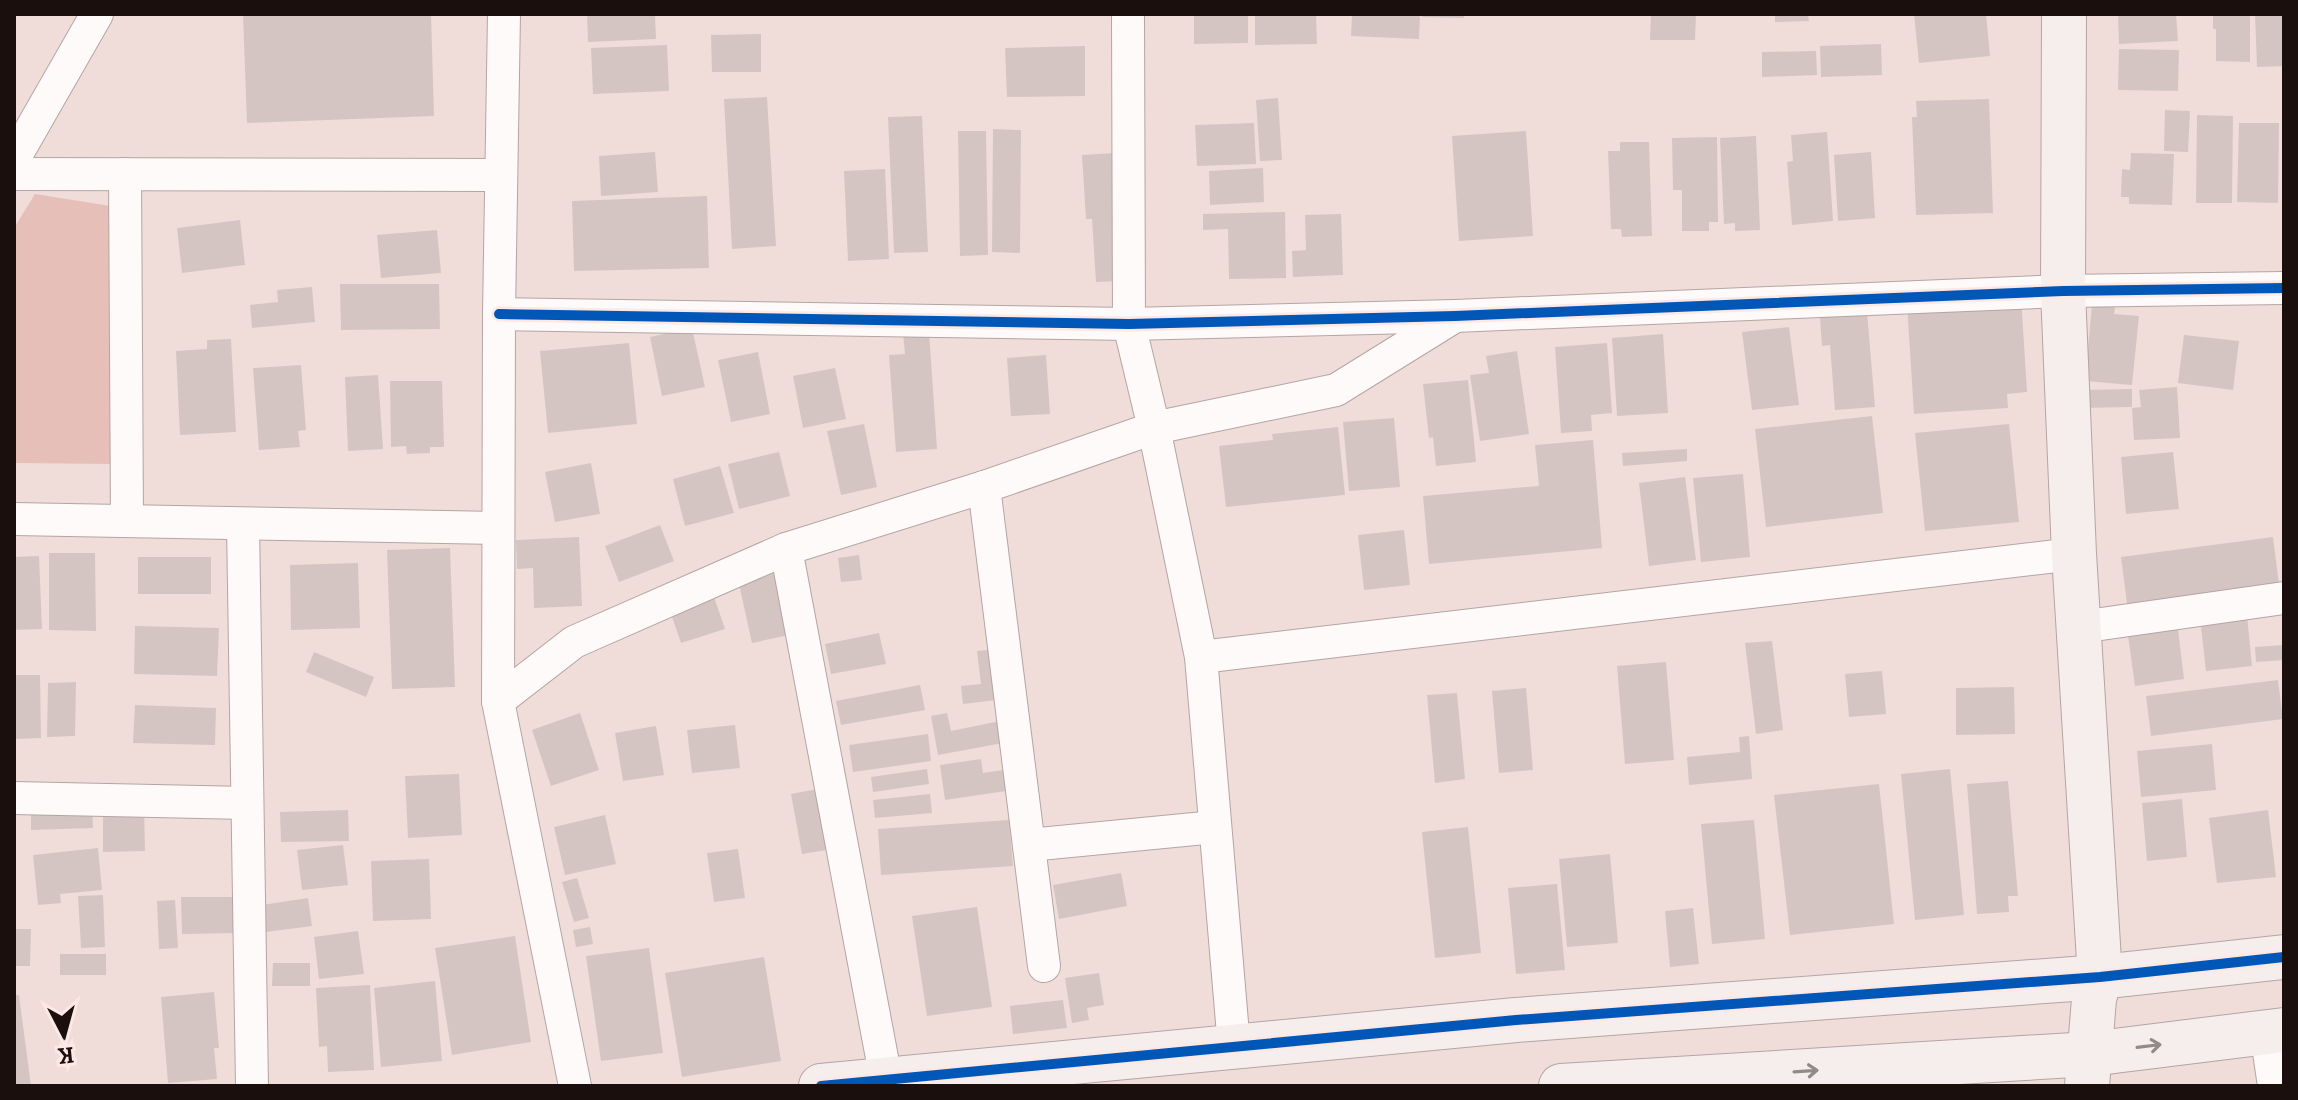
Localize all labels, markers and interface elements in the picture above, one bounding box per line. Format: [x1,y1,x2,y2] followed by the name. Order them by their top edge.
[24,996,104,1076] north arrow
[2135,1039,2162,1054] one-way arrow
[57,1041,75,1070] text: K
[1792,1063,1819,1078] one-way arrow

